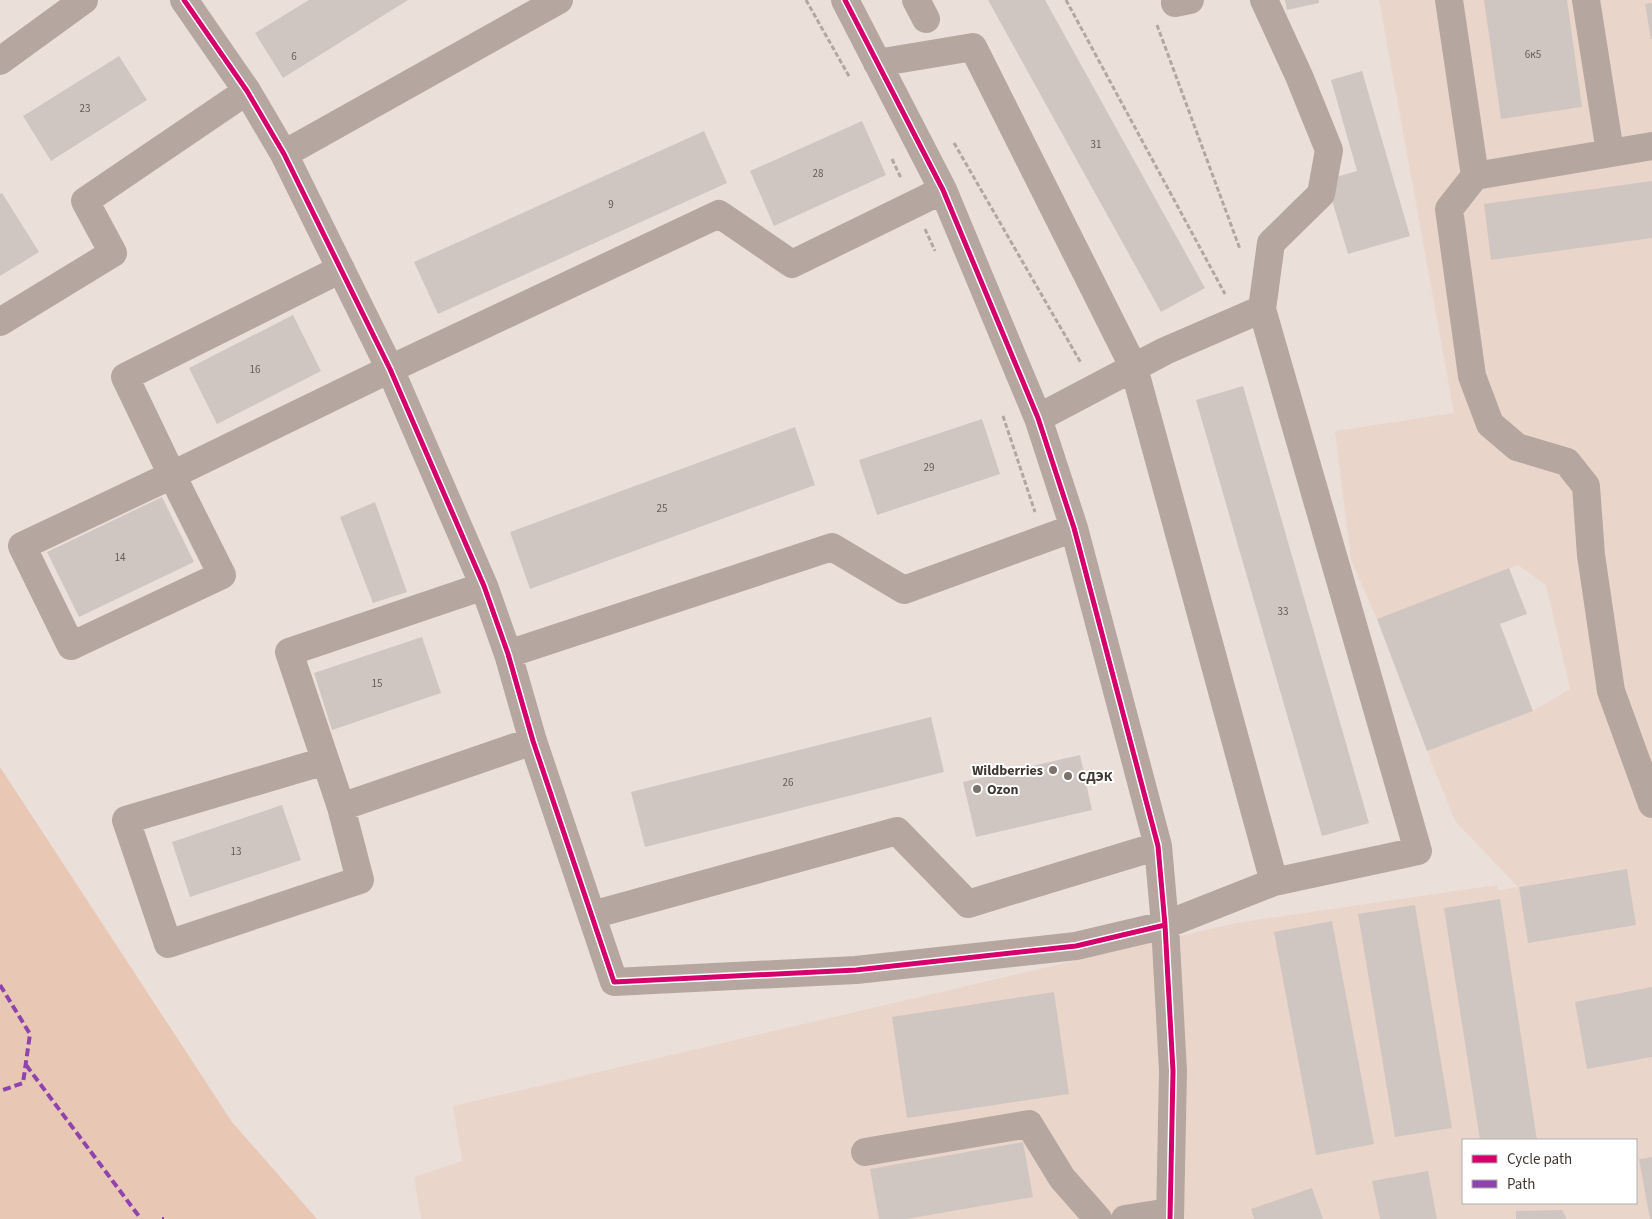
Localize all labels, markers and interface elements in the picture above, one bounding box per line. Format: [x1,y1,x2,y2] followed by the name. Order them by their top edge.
[1525,47,1541,62] house number: 6к5
[291,49,297,64] house number: 6
[80,101,90,116] house number: 23
[1091,137,1101,152] house number: 31
[813,166,824,181] house number: 28
[608,197,614,212] house number: 9
[250,362,261,377] house number: 16
[924,460,934,475] house number: 29
[657,501,667,516] house number: 25
[115,550,126,565] house number: 14
[1278,604,1288,619] house number: 33
[372,676,382,691] house number: 15
[972,761,1043,781] place label: Wildberries
[1047,764,1059,776] marker: Wildberries
[1078,767,1113,787] place label: СДЭК
[1062,770,1074,782] marker: СДЭК
[783,775,794,790] house number: 26
[987,780,1018,800] place label: Ozon
[971,783,983,795] marker: Ozon
[231,844,241,859] house number: 13
[1462,1139,1637,1204] legend
[1507,1149,1572,1170] text: Cycle path
[1507,1174,1535,1195] text: Path

